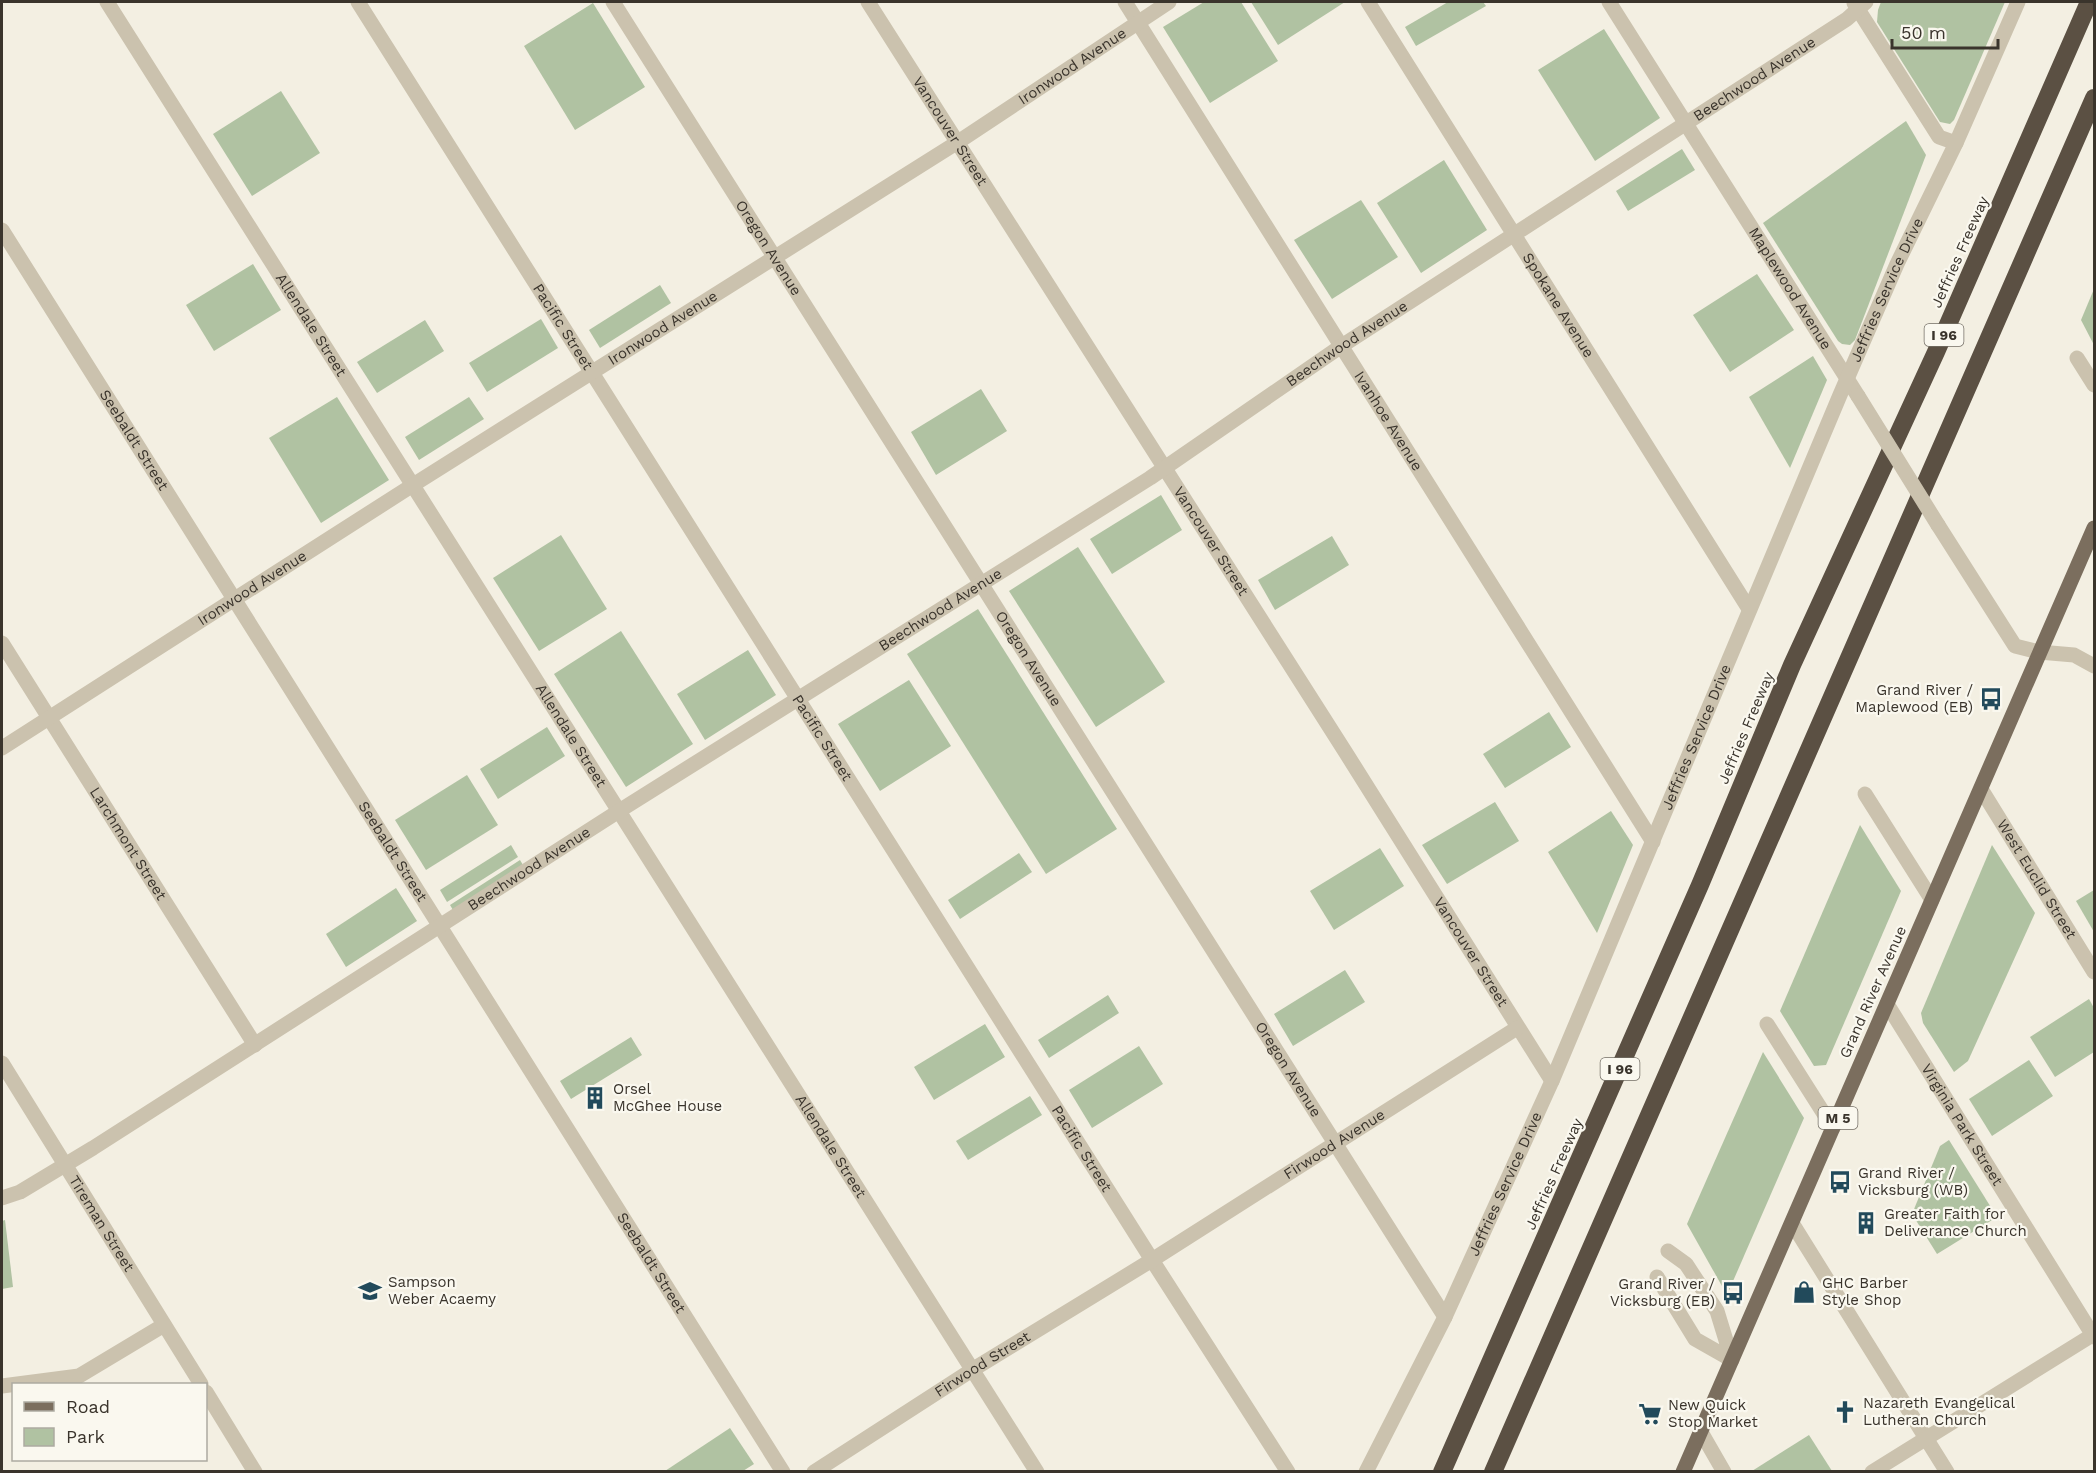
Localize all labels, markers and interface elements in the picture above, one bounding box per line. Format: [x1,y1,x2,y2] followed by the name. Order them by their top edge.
[1892,12,1998,50] scale bar
[1901,22,1946,43] text: 50 m
[1015,24,1130,108] street label: Ironwood Avenue
[1690,33,1819,125] street label: Beechwood Avenue
[909,73,992,190] street label: Vancouver Street
[1927,193,1993,311] street label: Jeffries Freeway
[732,197,805,299] street label: Oregon Avenue
[1846,215,1927,365] street label: Jeffries Service Drive
[1745,224,1835,353] street label: Maplewood Avenue
[1519,249,1598,361] street label: Spokane Avenue
[272,270,351,380] street label: Allendale Street
[529,280,597,374] street label: Pacific Street
[605,287,721,369] street label: Ironwood Avenue
[1283,297,1411,390] street label: Beechwood Avenue
[1924,324,1964,346] road number: I 96
[1350,368,1426,474] street label: Ivanhoe Avenue
[96,386,173,494] street label: Seebaldt Street
[1170,483,1253,600] street label: Vancouver Street
[194,546,310,629] street label: Ironwood Avenue
[875,564,1005,655] street label: Beechwood Avenue
[992,607,1065,710] street label: Oregon Avenue
[1658,662,1735,813] street label: Jeffries Service Drive
[1714,669,1778,787] street label: Jeffries Freeway
[532,681,611,791] street label: Allendale Street
[1855,681,1973,716] place label: Grand River / Maplewood (EB)
[1978,686,2004,712] bus stop icon: Grand River / Maplewood (EB)
[788,691,857,785] street label: Pacific Street
[86,784,171,904] street label: Larchmont Street
[354,798,431,906] street label: Seebaldt Street
[1993,816,2081,943] street label: West Euclid Street
[464,823,594,915] street label: Beechwood Avenue
[1430,894,1512,1011] street label: Vancouver Street
[1836,923,1910,1061] street label: Grand River Avenue
[1251,1018,1325,1120] street label: Oregon Avenue
[1600,1058,1640,1080] road number: I 96
[1917,1060,2007,1190] street label: Virginia Park Street
[613,1080,722,1115] place label: Orsel McGhee House
[582,1085,608,1111] building icon: Orsel McGhee House
[792,1091,871,1202] street label: Allendale Street
[1048,1102,1116,1196] street label: Pacific Street
[1280,1105,1388,1183] street label: Firwood Avenue
[1818,1107,1858,1129] road number: M 5
[1465,1109,1546,1259] street label: Jeffries Service Drive
[1521,1115,1587,1233] street label: Jeffries Freeway
[1858,1164,1968,1199] place label: Grand River / Vicksburg (WB)
[1827,1169,1853,1195] bus stop icon: Grand River / Vicksburg (WB)
[65,1172,139,1276] street label: Tireman Street
[1884,1205,2027,1240] place label: Greater Faith for Deliverance Church
[613,1209,690,1317] street label: Seebaldt Street
[1853,1210,1879,1236] building icon: Greater Faith for Deliverance Church
[388,1273,496,1308] place label: Sampson Weber Acaemy
[1822,1274,1908,1309] place label: GHC Barber Style Shop
[1610,1275,1715,1310] place label: Grand River / Vicksburg (EB)
[357,1278,383,1304] school or university icon: Sampson Weber Acaemy
[1791,1279,1817,1305] shop icon: GHC Barber Style Shop
[1720,1280,1746,1306] bus stop icon: Grand River / Vicksburg (EB)
[931,1327,1034,1401] street label: Firwood Street
[12,1383,207,1461] legend
[1863,1394,2015,1429] place label: Nazareth Evangelical Lutheran Church
[66,1396,110,1417] text: Road
[1668,1396,1758,1431] place label: New Quick Stop Market
[1832,1399,1858,1425] church icon: Nazareth Evangelical Lutheran Church
[1637,1401,1663,1427] supermarket icon: New Quick Stop Market
[66,1426,105,1447] text: Park

